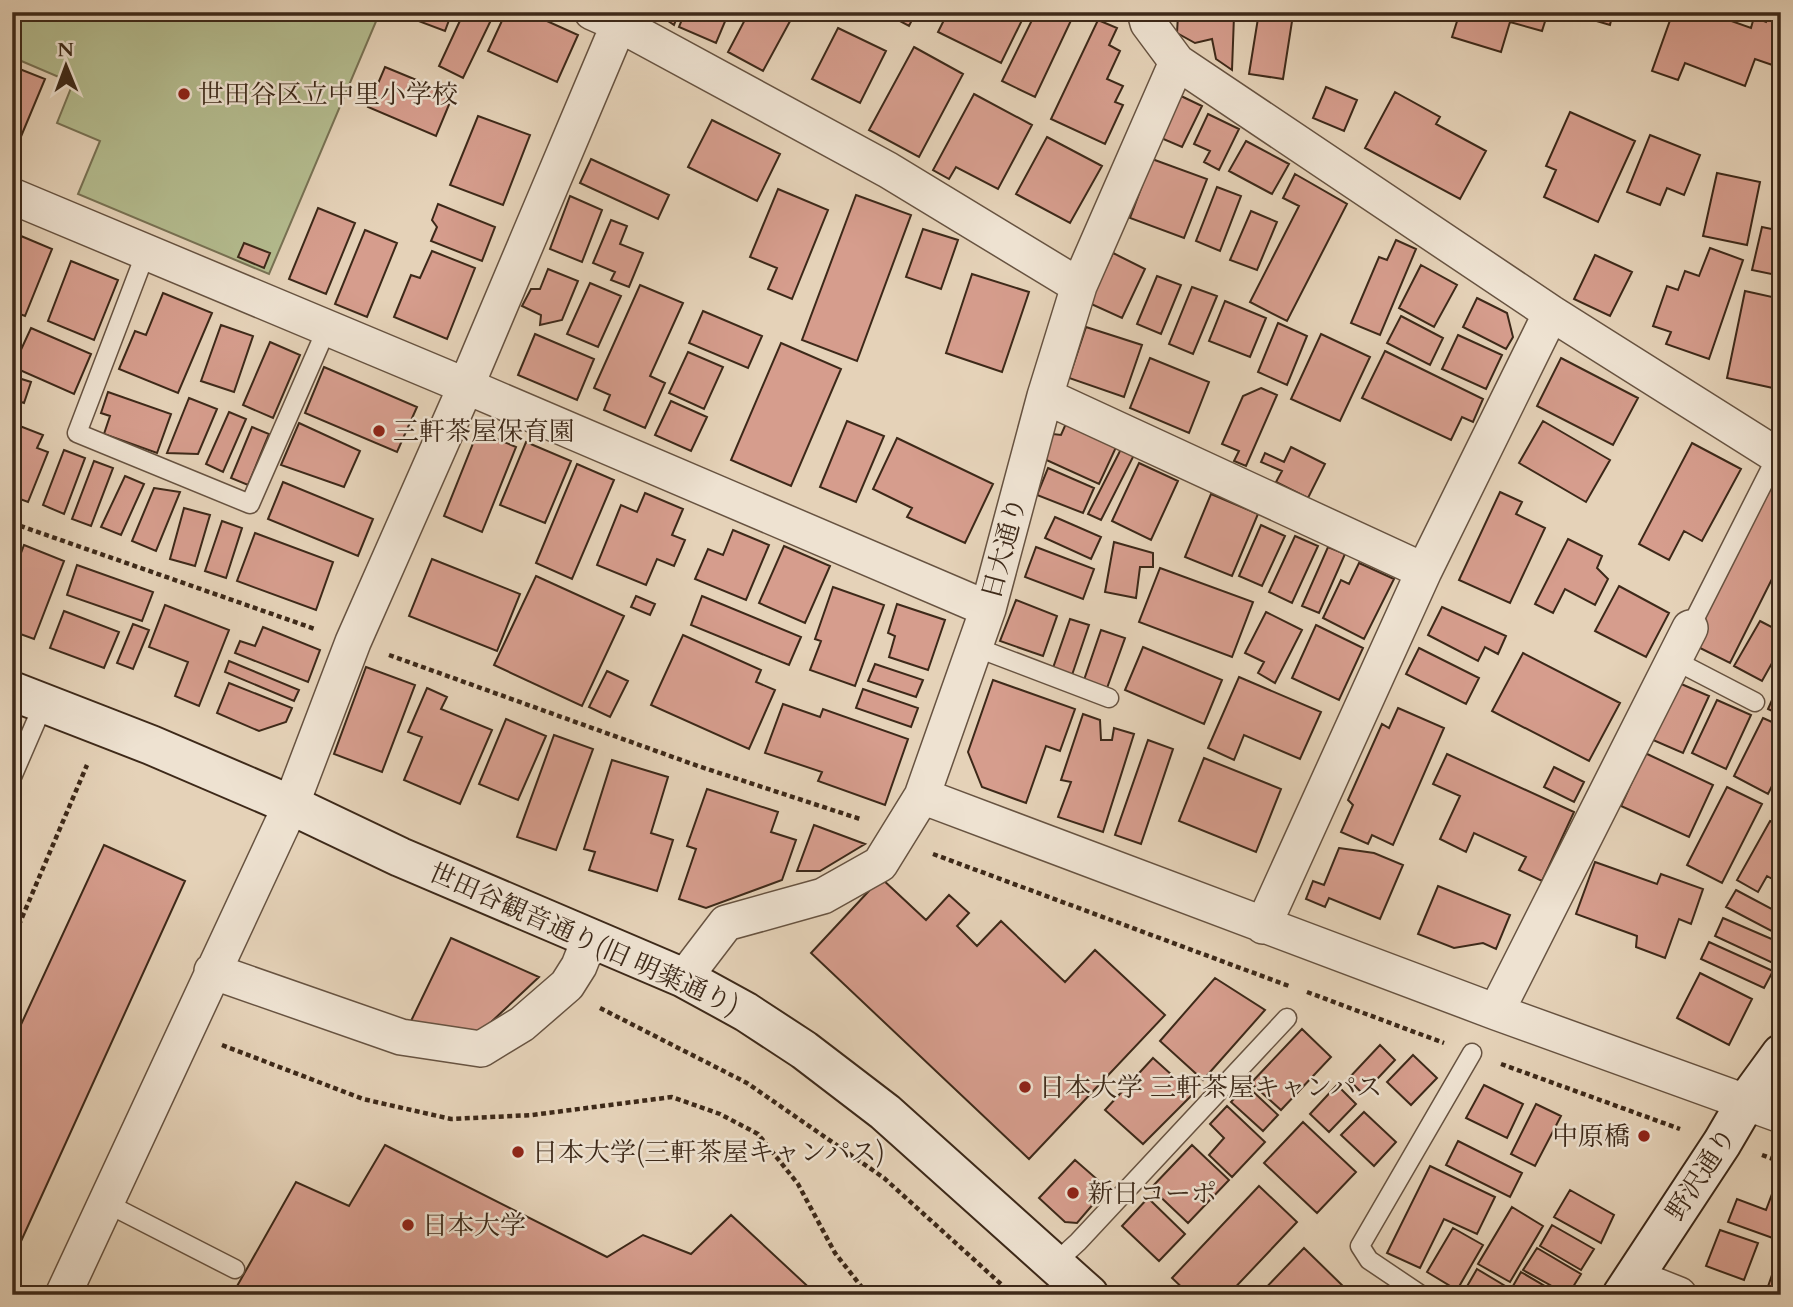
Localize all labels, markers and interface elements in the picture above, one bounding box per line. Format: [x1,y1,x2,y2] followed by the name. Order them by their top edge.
[32,32,102,102] north arrow
[57,37,75,63] text: N
[198,77,458,112] place label: 世田谷区立中里小学校
[176,86,192,102] marker: 世田谷区立中里小学校
[393,414,575,449] place label: 三軒茶屋保育園
[371,423,387,439] marker: 三軒茶屋保育園
[974,493,1034,603] street label: 日大通り
[424,855,744,1023] street label: 世田谷観音通り(旧 明薬通り)
[1039,1070,1382,1105] place label: 日本大学 三軒茶屋キャンパス
[1017,1079,1033,1095] marker: 日本大学 三軒茶屋キャンパス
[1552,1119,1630,1154] place label: 中原橋
[1658,1121,1744,1227] street label: 野沢通り
[1636,1128,1652,1144] marker: 中原橋
[532,1135,885,1170] place label: 日本大学(三軒茶屋キャンパス)
[510,1144,526,1160] marker: 日本大学(三軒茶屋キャンパス)
[1087,1176,1217,1211] place label: 新日コーポ
[1065,1185,1081,1201] marker: 新日コーポ
[422,1208,526,1243] place label: 日本大学
[400,1217,416,1233] marker: 日本大学

